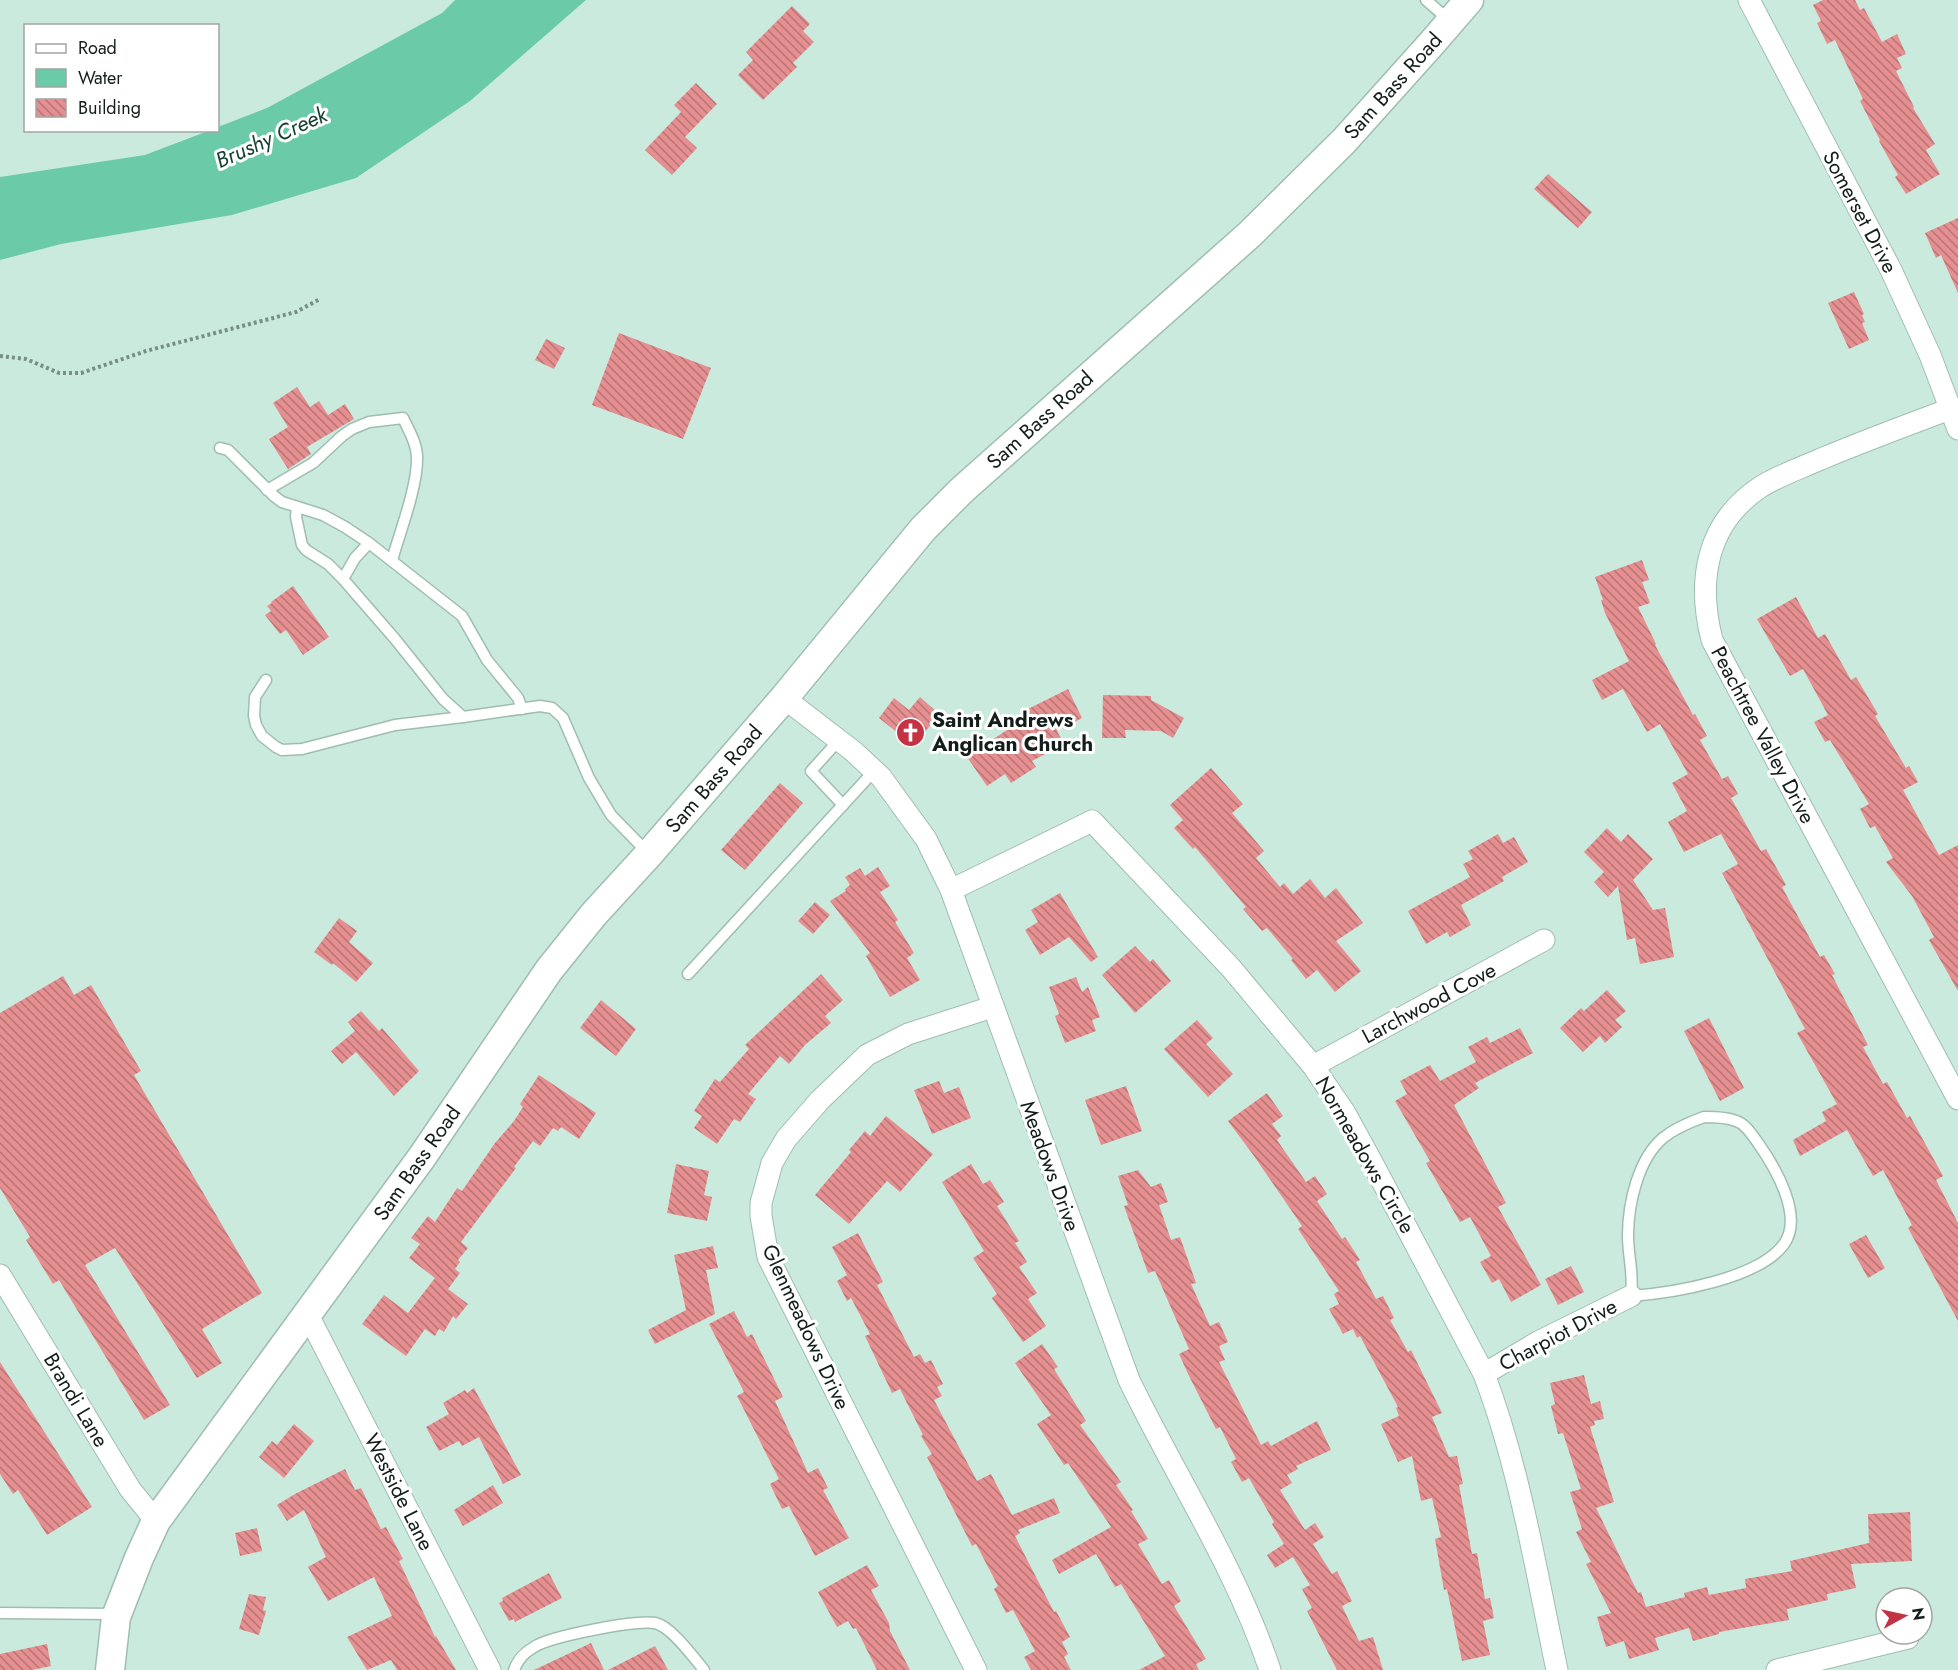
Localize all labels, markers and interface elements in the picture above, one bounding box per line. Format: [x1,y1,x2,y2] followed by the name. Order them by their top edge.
[24,24,219,132] legend
[1337,26,1449,146] street label: Sam Bass Road
[78,35,117,61] text: Road
[78,65,123,91] text: Water
[78,95,141,121] text: Building
[210,97,333,176] water label: Brushy Creek
[1815,145,1905,279] street label: Somerset Drive
[980,364,1100,476] street label: Sam Bass Road
[1704,641,1823,829] street label: Peachtree Valley Drive
[931,705,1093,759] place label: Saint Andrews Anglican Church
[895,716,927,748] church icon: Saint Andrews Anglican Church
[659,718,769,840] street label: Sam Bass Road
[1357,955,1501,1051] street label: Larchwood Cove
[1308,1071,1422,1239] street label: Normeadows Circle
[1013,1097,1088,1236] street label: Meadows Drive
[366,1099,468,1227] street label: Sam Bass Road
[755,1240,858,1415] street label: Glenmeadows Drive
[1494,1291,1622,1379] street label: Charpiot Drive
[36,1347,116,1453] street label: Brandi Lane
[357,1428,441,1556] street label: Westside Lane
[1874,1586,1934,1646] north arrow
[1906,1606,1931,1622] text: N

